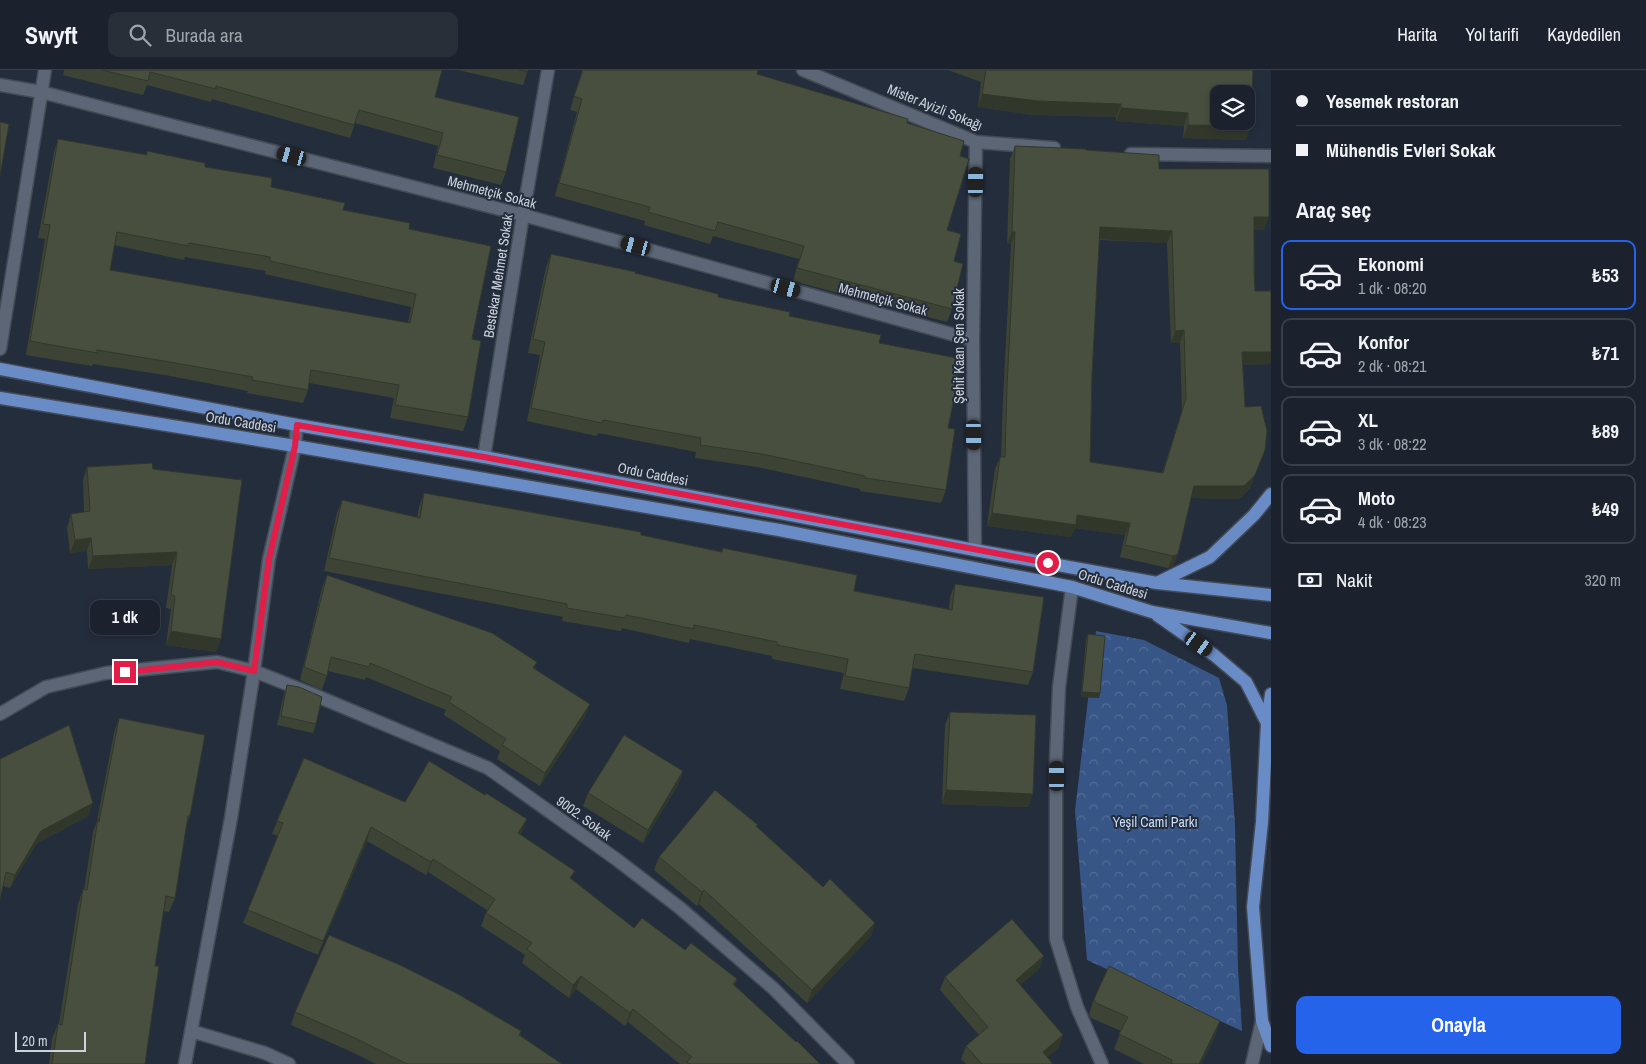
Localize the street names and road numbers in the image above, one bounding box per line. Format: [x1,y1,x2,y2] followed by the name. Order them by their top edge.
[885,80,985,134] street label: Mister Ayizli Sokağı
[446,171,539,213] street label: Mehmetçik Sokak
[479,213,517,339] street label: Bestekar Mehmet Sokak
[837,278,930,320] street label: Mehmetçik Sokak
[950,288,968,404] street label: Şehit Kaan Şen Sokak
[204,408,278,436] street label: Ordu Caddesi
[616,458,690,490] street label: Ordu Caddesi
[1076,565,1150,603] street label: Ordu Caddesi
[553,792,615,844] street label: 9002. Sokak

